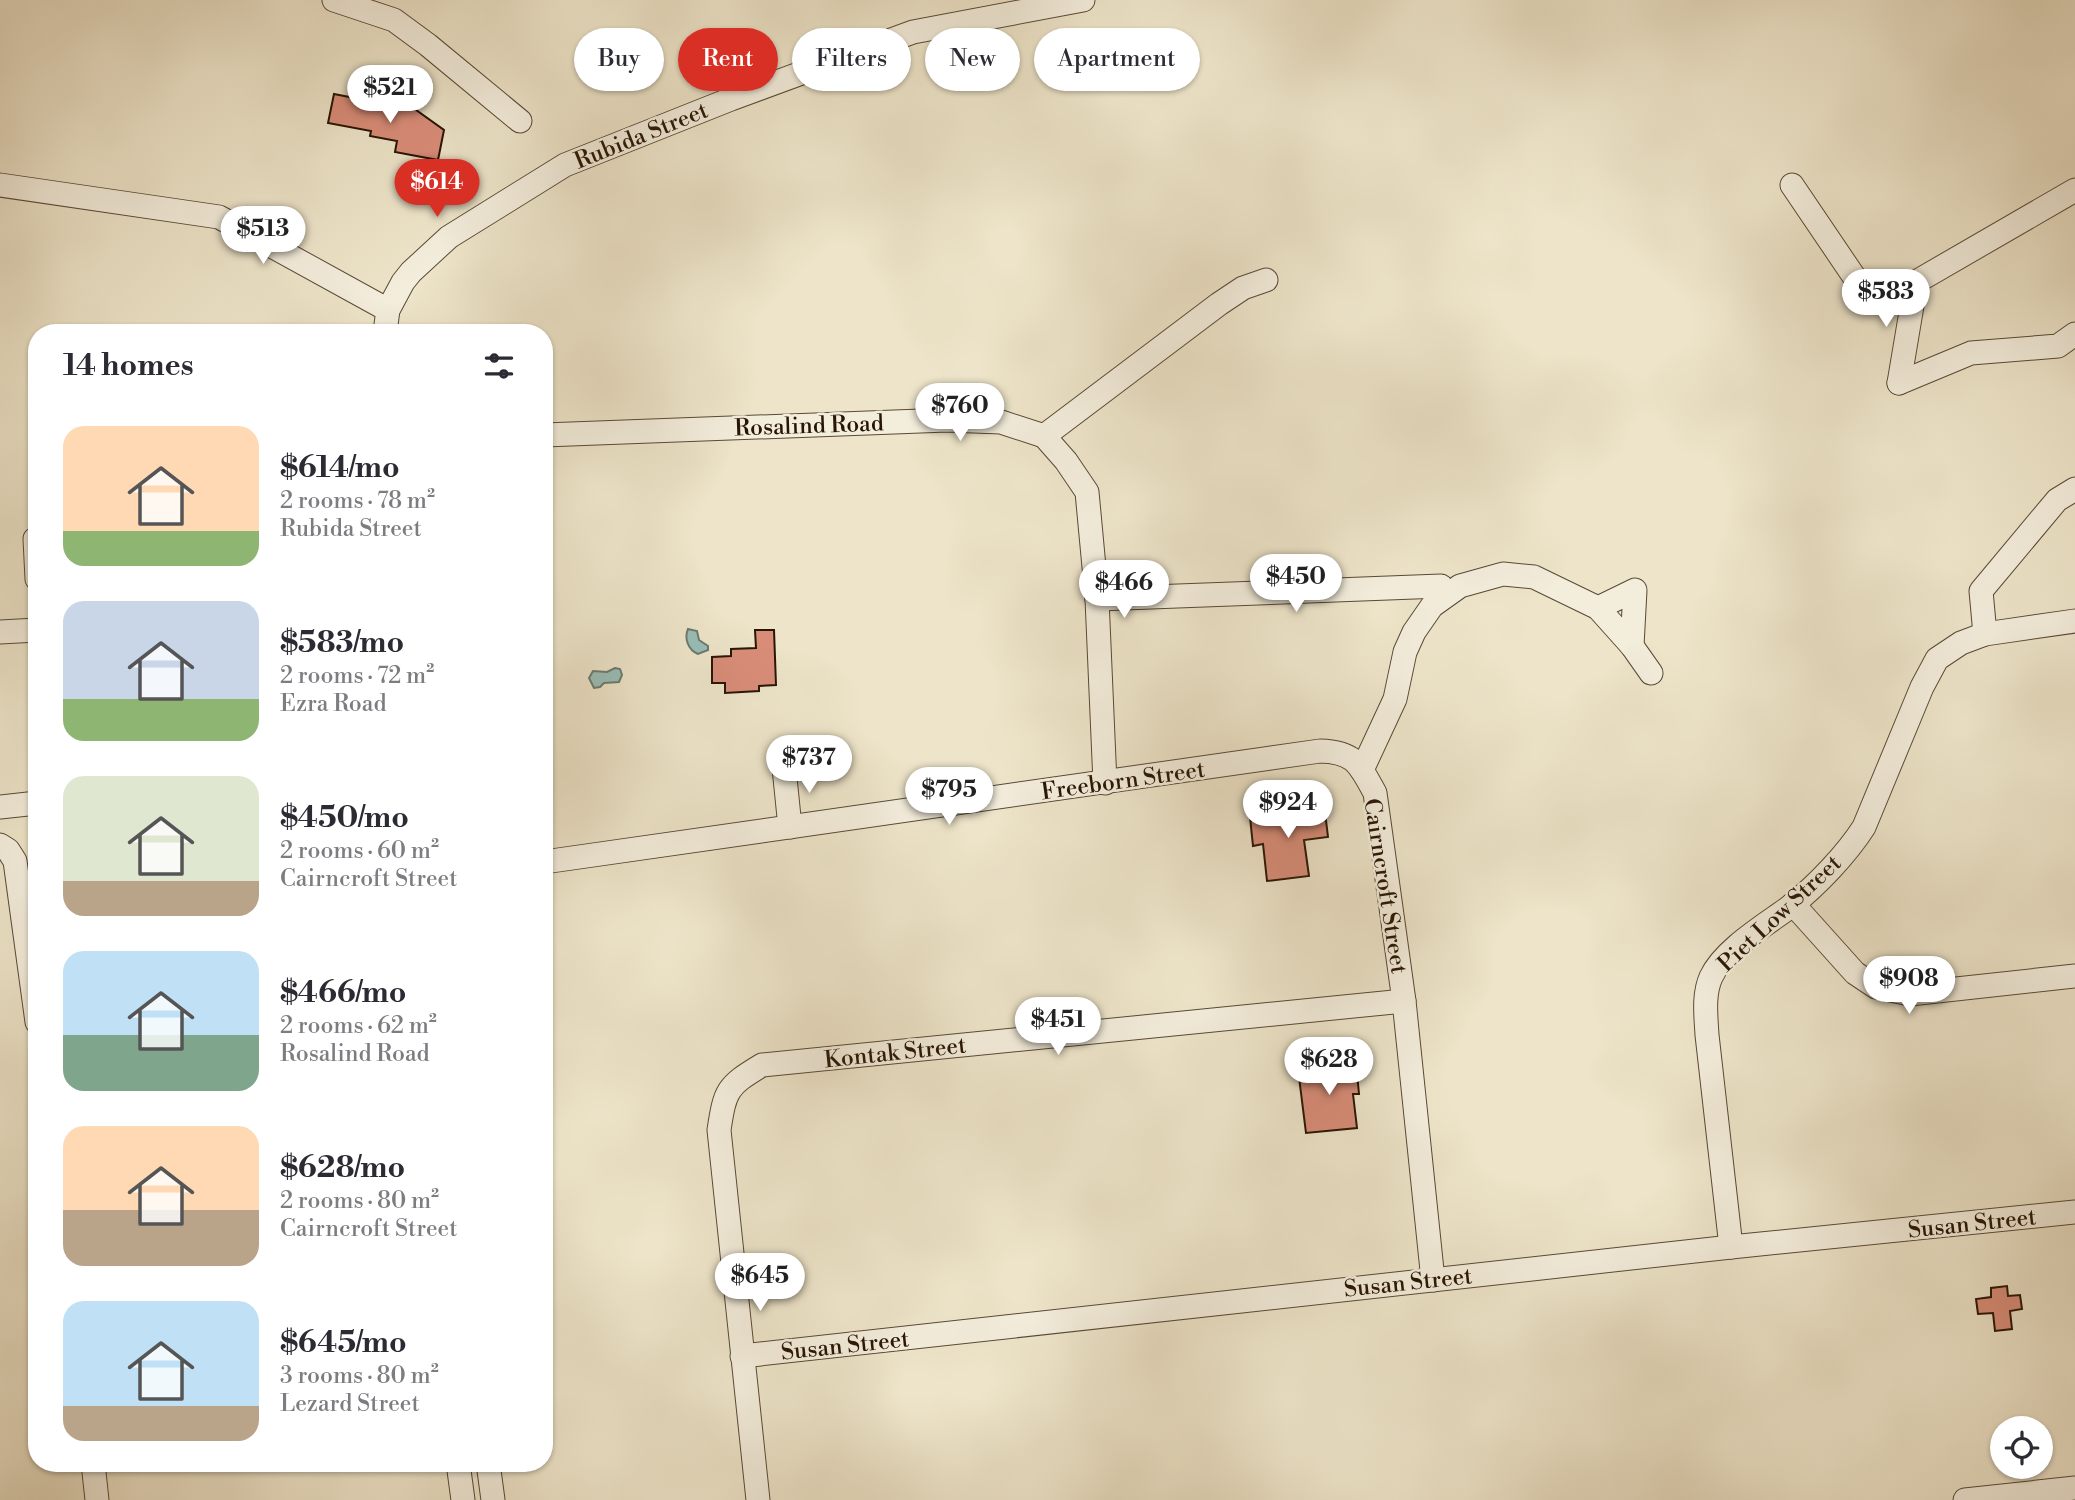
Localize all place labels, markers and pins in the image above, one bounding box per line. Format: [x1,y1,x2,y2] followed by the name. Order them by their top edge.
[349,66,431,125] pin: $521
[396,160,478,219] pin: $614
[222,206,304,266] pin: $513
[1845,270,1927,329] pin: $583
[919,384,1001,443] pin: $760
[1255,554,1337,614] pin: $450
[1083,560,1165,620] pin: $466
[768,736,850,795] pin: $737
[908,768,990,827] pin: $795
[1247,780,1329,840] pin: $924
[1868,956,1950,1016] pin: $908
[1017,998,1099,1057] pin: $451
[1288,1038,1370,1097] pin: $628
[719,1254,801,1313] pin: $645

